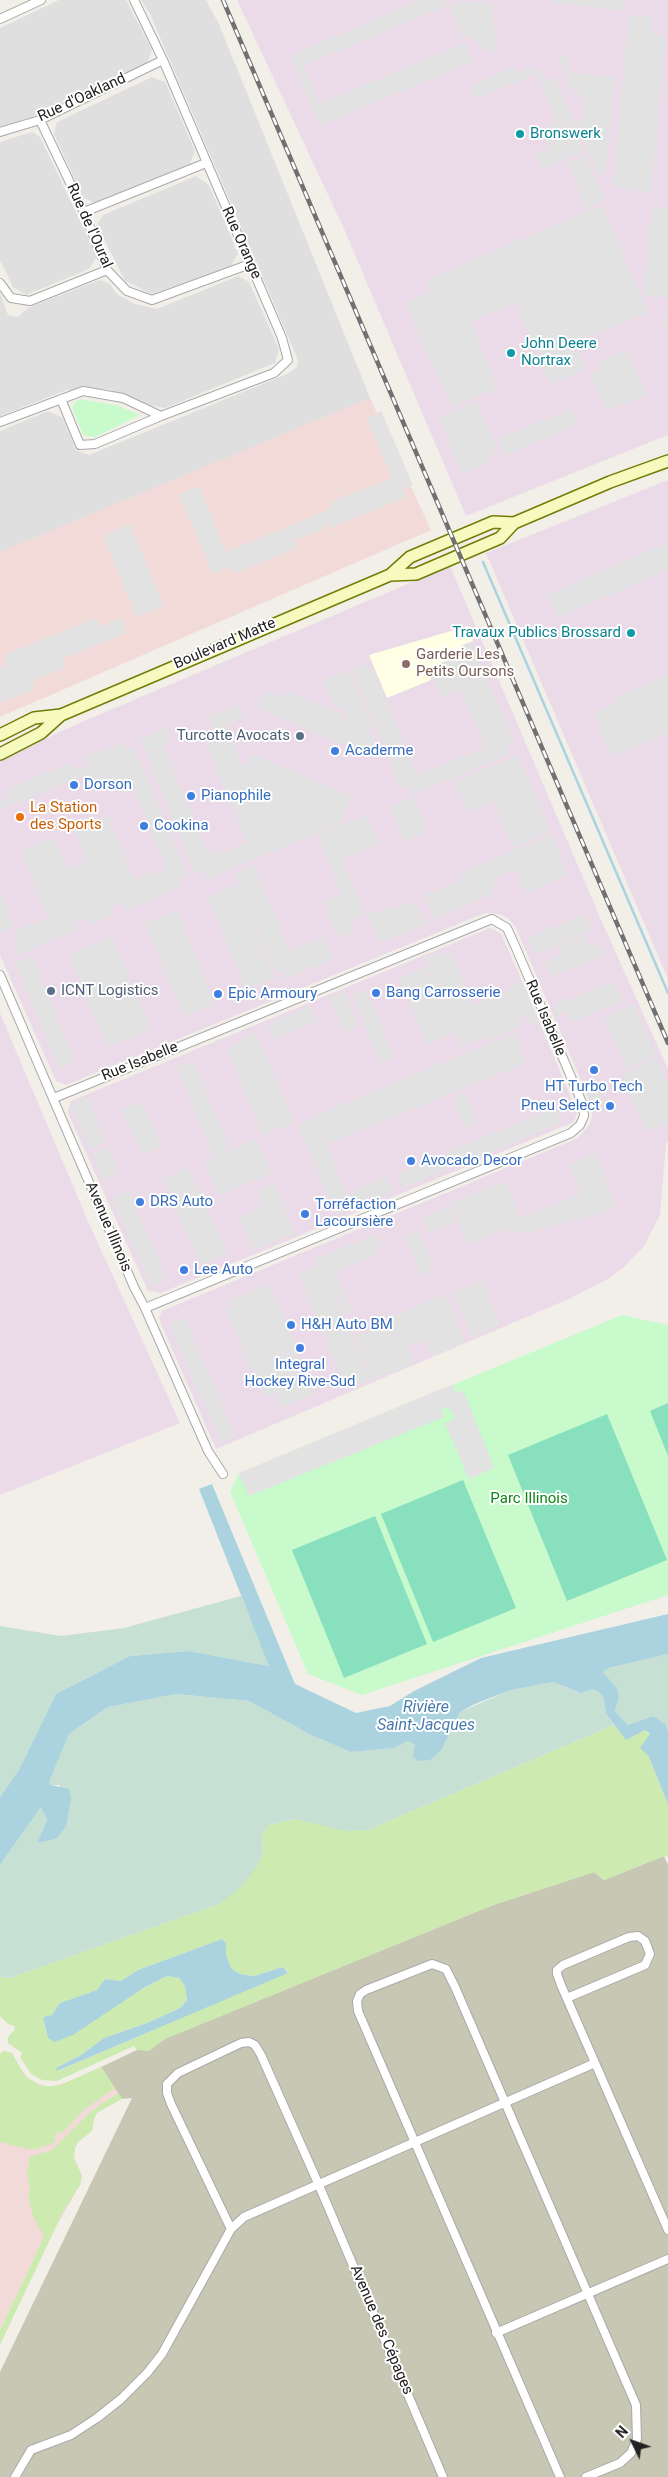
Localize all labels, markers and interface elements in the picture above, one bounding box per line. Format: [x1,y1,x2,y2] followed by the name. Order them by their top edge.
[35,70,129,126] street label: Rue d'Oakland
[530,125,601,143] place label: Bronswerk
[514,128,526,140] marker: Bronswerk
[62,181,116,271] street label: Rue de l'Oural
[217,204,265,282] street label: Rue Orange
[521,335,597,370] place label: John Deere Nortrax
[505,347,517,359] marker: John Deere Nortrax
[171,614,279,674] street label: Boulevard Matte
[452,624,621,642] place label: Travaux Publics Brossard
[625,627,637,639] marker: Travaux Publics Brossard
[416,646,514,681] place label: Garderie Les Petits Oursons
[400,658,412,670] marker: Garderie Les Petits Oursons
[177,727,290,745] place label: Turcotte Avocats
[294,730,306,742] marker: Turcotte Avocats
[345,742,413,760] place label: Acaderme
[329,745,341,757] marker: Acaderme
[84,776,132,794] place label: Dorson
[68,779,80,791] marker: Dorson
[201,787,271,805] place label: Pianophile
[185,790,197,802] marker: Pianophile
[30,799,102,834] place label: La Station des Sports
[14,811,26,823] marker: La Station des Sports
[154,817,209,835] place label: Cookina
[138,820,150,832] marker: Cookina
[521,977,569,1059] street label: Rue Isabelle
[61,982,159,1000] place label: ICNT Logistics
[386,984,501,1002] place label: Bang Carrosserie
[45,985,57,997] marker: ICNT Logistics
[228,985,317,1003] place label: Epic Armoury
[370,987,382,999] marker: Bang Carrosserie
[212,988,224,1000] marker: Epic Armoury
[99,1039,181,1085] street label: Rue Isabelle
[588,1064,600,1076] marker: HT Turbo Tech
[545,1078,643,1096] place label: HT Turbo Tech
[521,1097,600,1115] place label: Pneu Select
[604,1100,616,1112] marker: Pneu Select
[421,1152,522,1170] place label: Avocado Decor
[405,1155,417,1167] marker: Avocado Decor
[81,1179,135,1275] street label: Avenue Illinois
[150,1193,213,1211] place label: DRS Auto
[134,1196,146,1208] marker: DRS Auto
[315,1196,396,1231] place label: Torréfaction Lacoursière
[299,1208,311,1220] marker: Torréfaction Lacoursière
[194,1261,253,1279] place label: Lee Auto
[178,1264,190,1276] marker: Lee Auto
[301,1316,393,1334] place label: H&H Auto BM
[285,1319,297,1331] marker: H&H Auto BM
[294,1342,306,1354] marker: Integral Hockey Rive-Sud
[244,1356,356,1391] place label: Integral Hockey Rive-Sud
[490,1490,568,1508] park label: Parc Illinois
[377,1698,475,1736] water label: Rivière Saint-Jacques
[346,2262,416,2398] street label: Avenue des Cépages
[608,2417,658,2467] north arrow
[613,2423,631,2441] text: N

